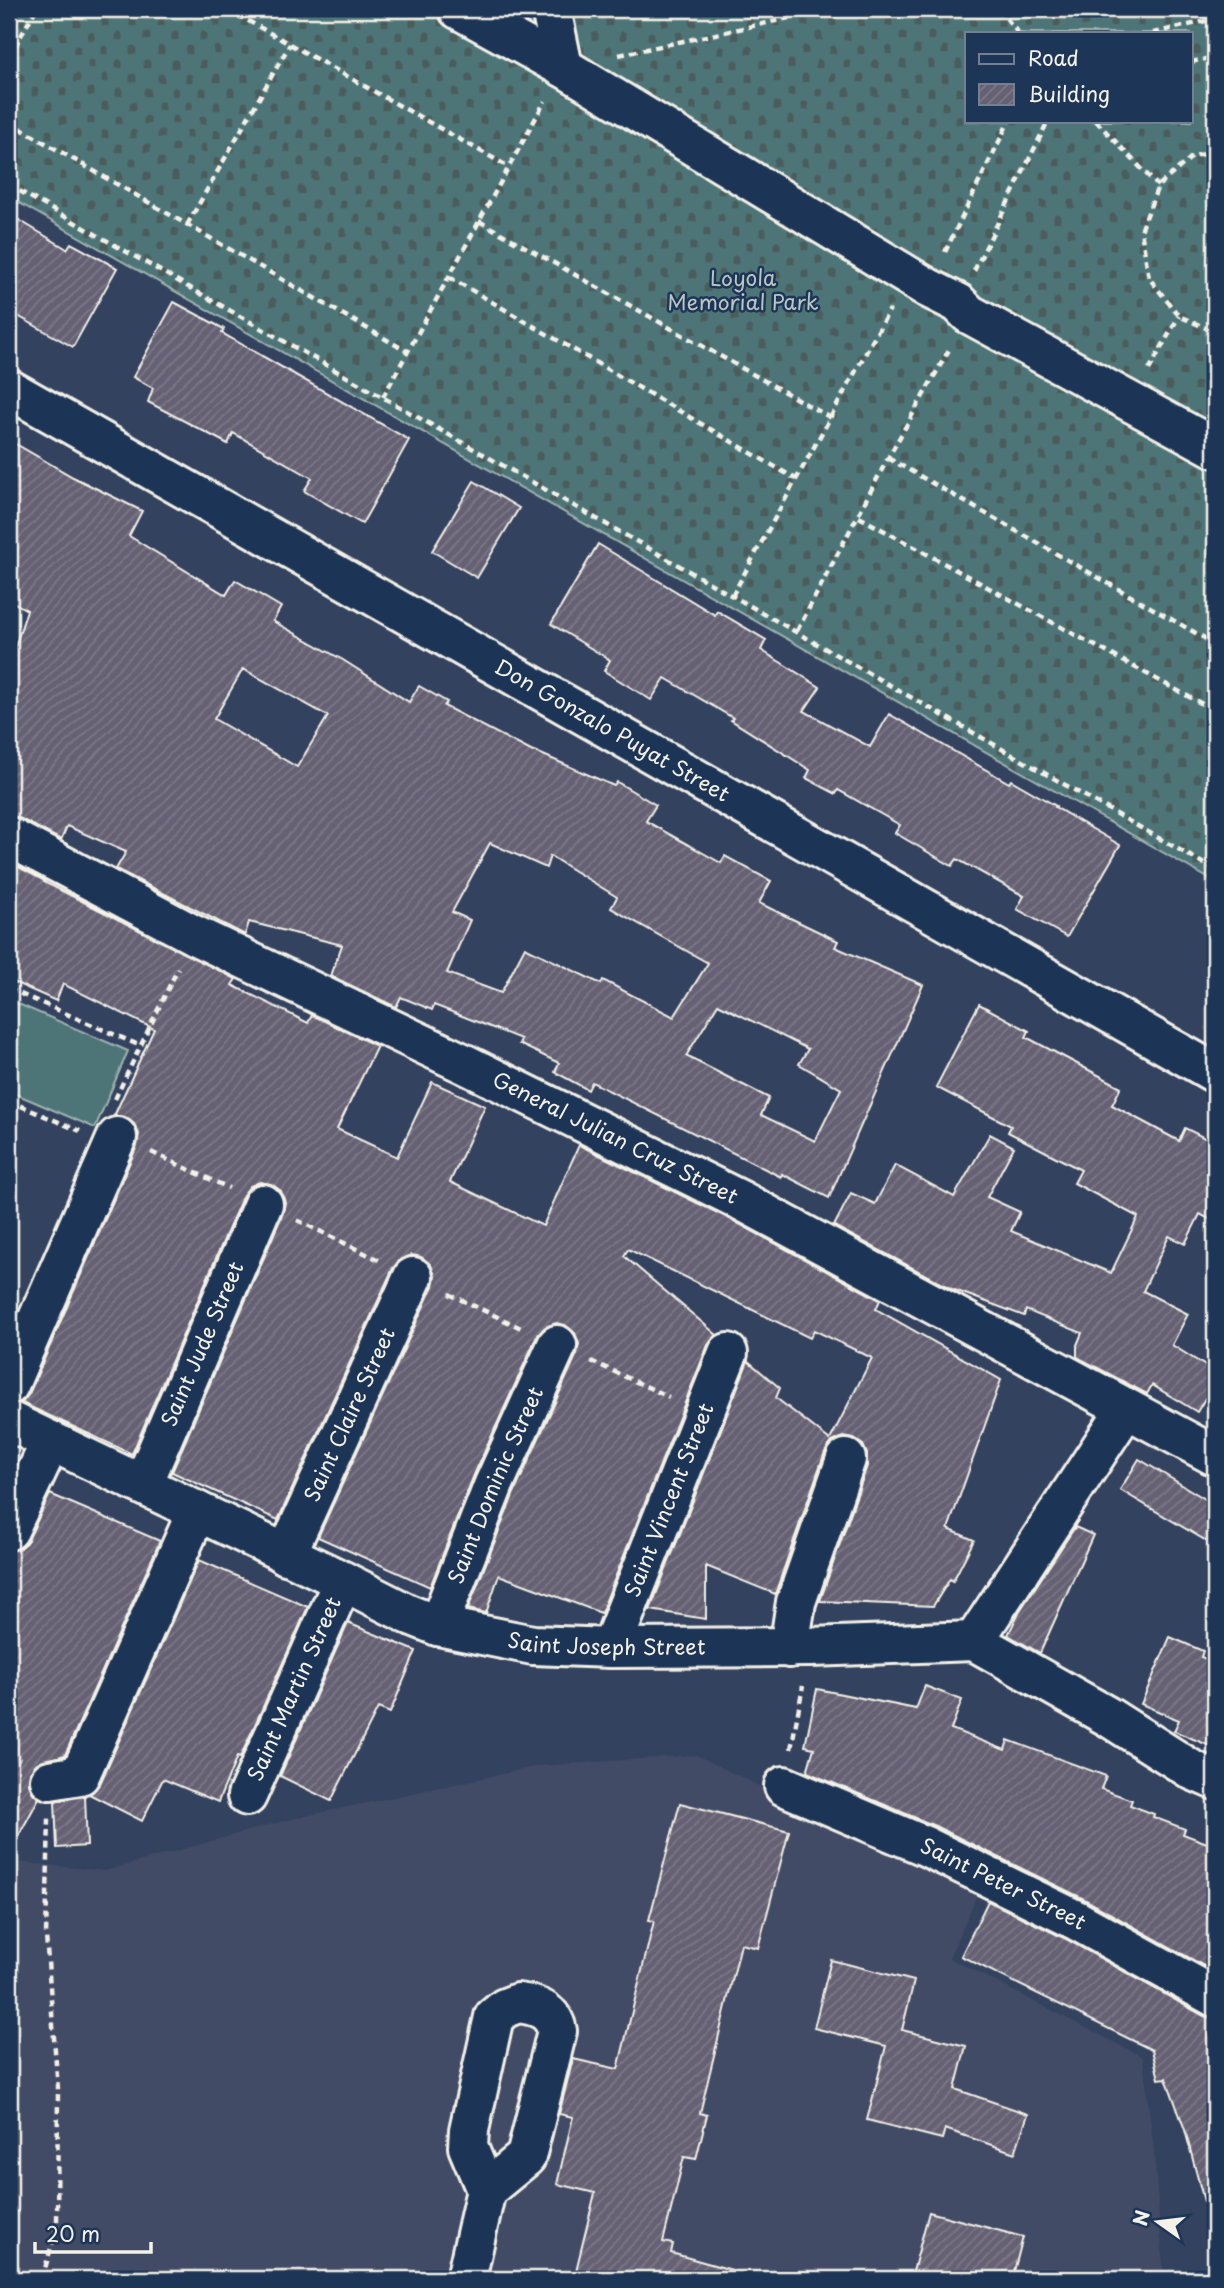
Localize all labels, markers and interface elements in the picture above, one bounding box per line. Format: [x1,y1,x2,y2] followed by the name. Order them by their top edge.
[965,32,1192,122] legend
[1028,41,1079,73] text: Road
[1028,77,1110,109] text: Building
[667,261,819,317] park label: Loyola Memorial Park
[489,650,736,809] street label: Don Gonzalo Puyat Street
[488,1062,744,1211] street label: General Julian Cruz Street
[151,1256,251,1431] street label: Saint Jude Street
[294,1322,402,1506] street label: Saint Claire Street
[438,1381,550,1588] street label: Saint Dominic Street
[615,1398,721,1601] street label: Saint Vincent Street
[238,1591,348,1786] street label: Saint Martin Street
[505,1622,706,1662] street label: Saint Joseph Street
[915,1828,1093,1937] street label: Saint Peter Street
[1122,2186,1192,2256] north arrow
[1125,2207,1156,2228] text: N
[35,2211,150,2255] scale bar
[46,2217,100,2249] text: 20 m

